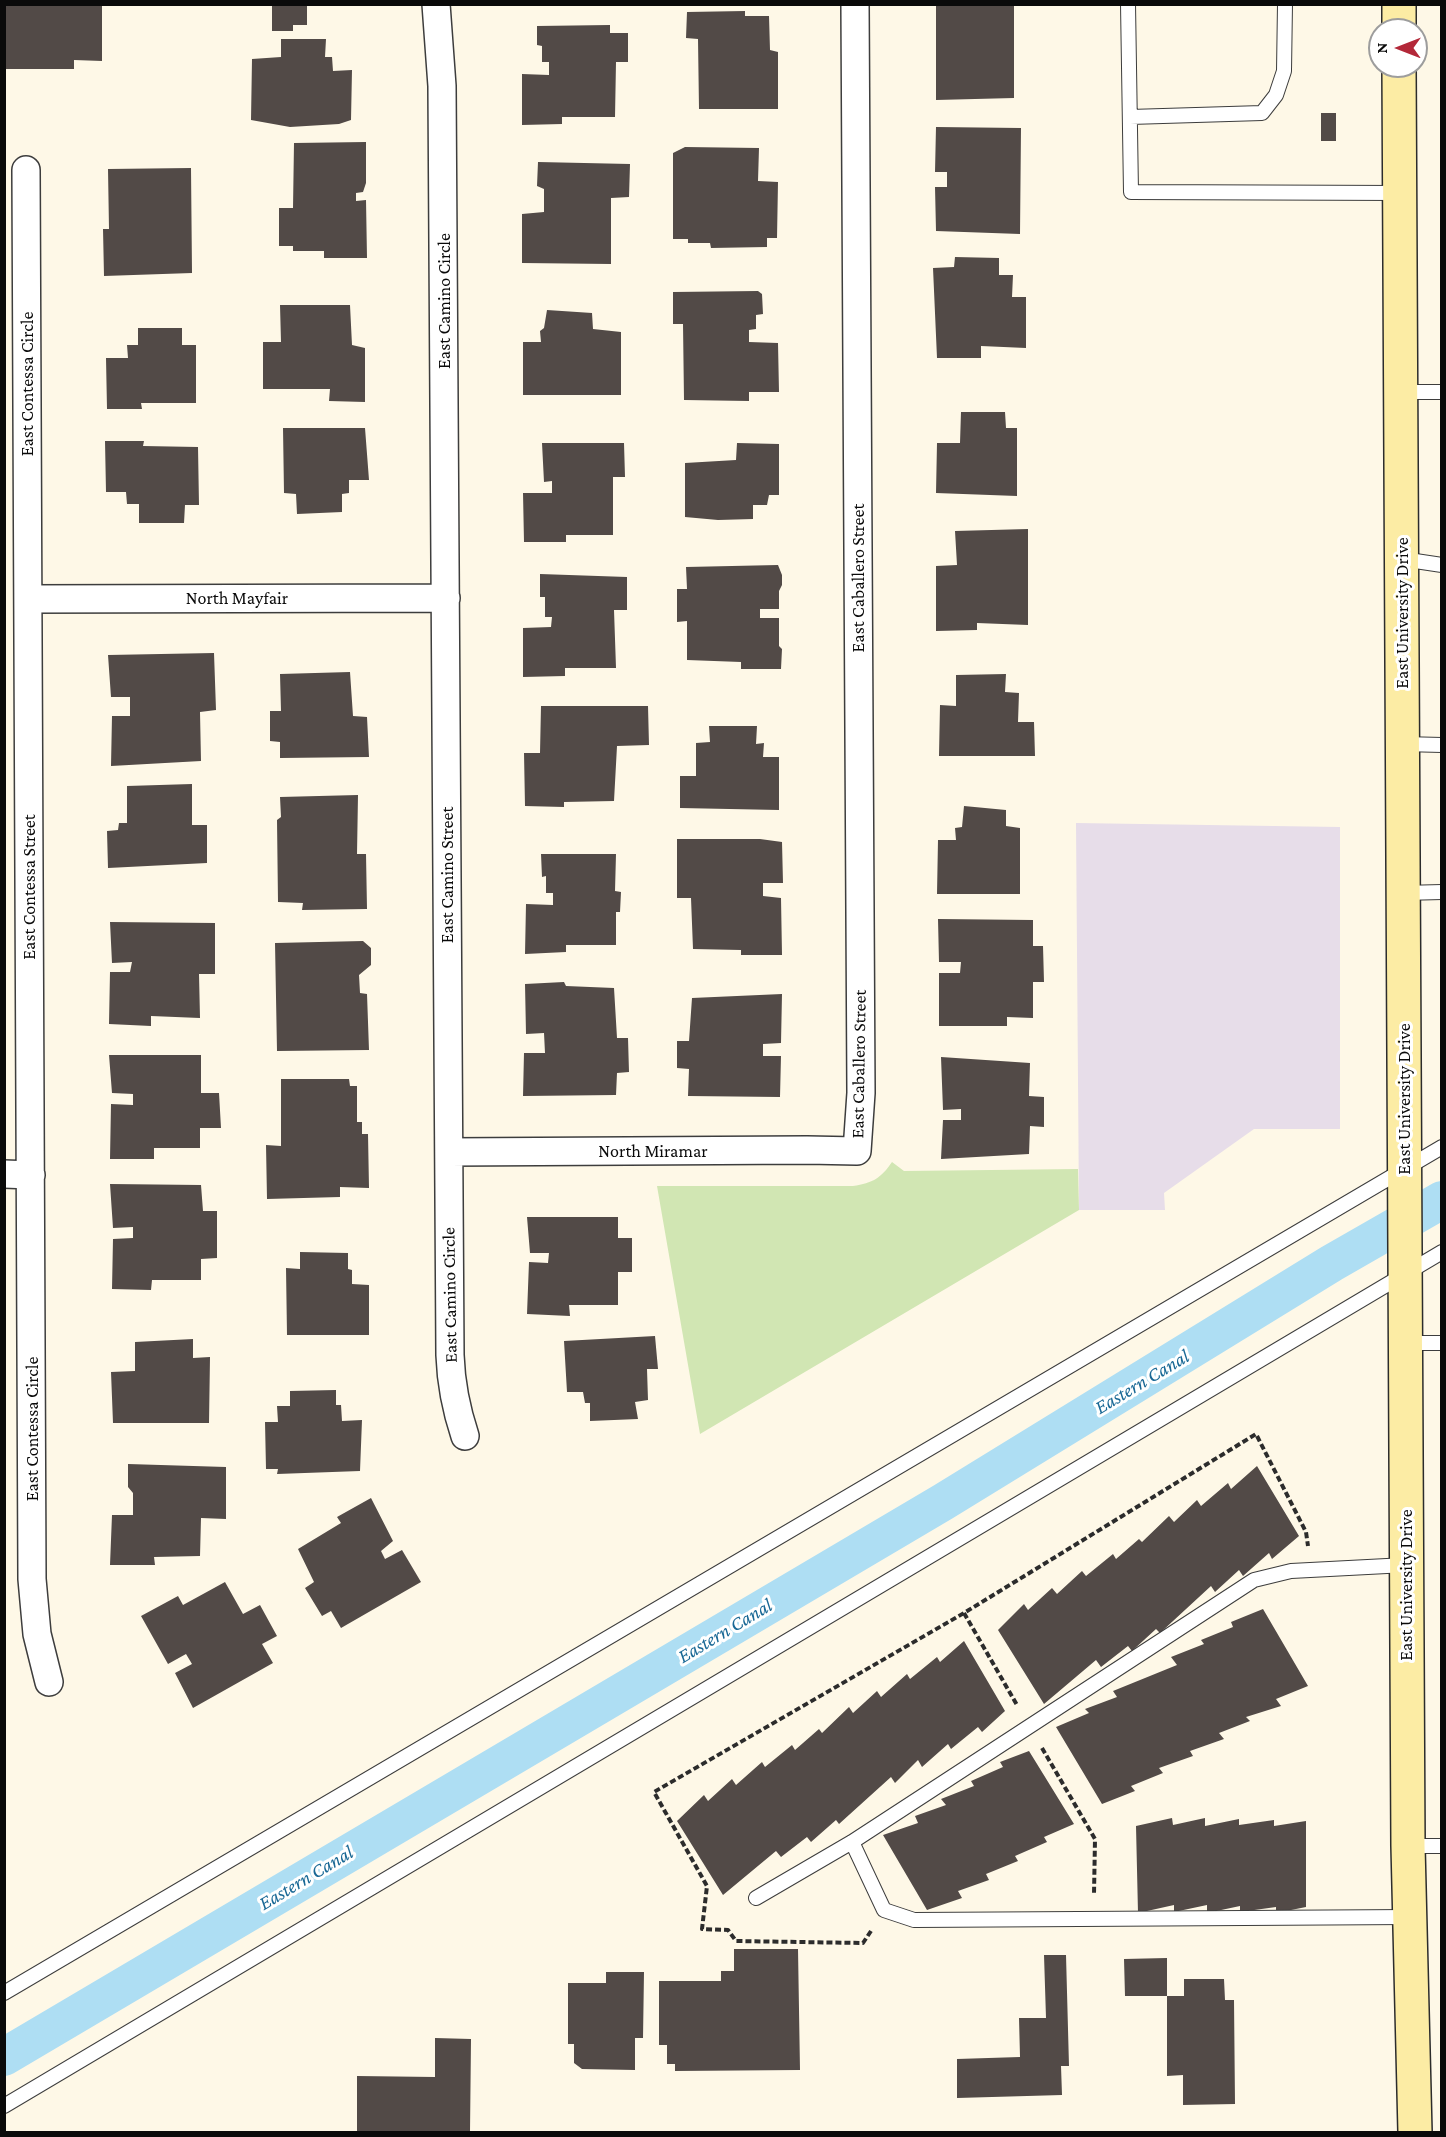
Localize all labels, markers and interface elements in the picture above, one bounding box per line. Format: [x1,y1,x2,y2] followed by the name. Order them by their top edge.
[1368,18,1428,78] north arrow
[1373,43,1390,53] text: N
[433,233,455,369] street label: East Camino Circle
[16,312,38,456] street label: East Contessa Circle
[847,504,869,652] street label: East Caballero Street
[1391,537,1413,689] street label: East University Drive
[186,587,288,609] street label: North Mayfair
[436,807,458,943] street label: East Camino Street
[18,814,40,960] street label: East Contessa Street
[847,989,871,1139] street label: East Caballero Street
[1393,1023,1415,1175] street label: East University Drive
[598,1140,708,1162] street label: North Miramar
[438,1227,462,1363] street label: East Camino Circle
[1090,1344,1194,1420] water label: Eastern Canal
[21,1357,43,1501] street label: East Contessa Circle
[1395,1509,1417,1661] street label: East University Drive
[673,1593,777,1669] water label: Eastern Canal
[254,1840,358,1916] water label: Eastern Canal

